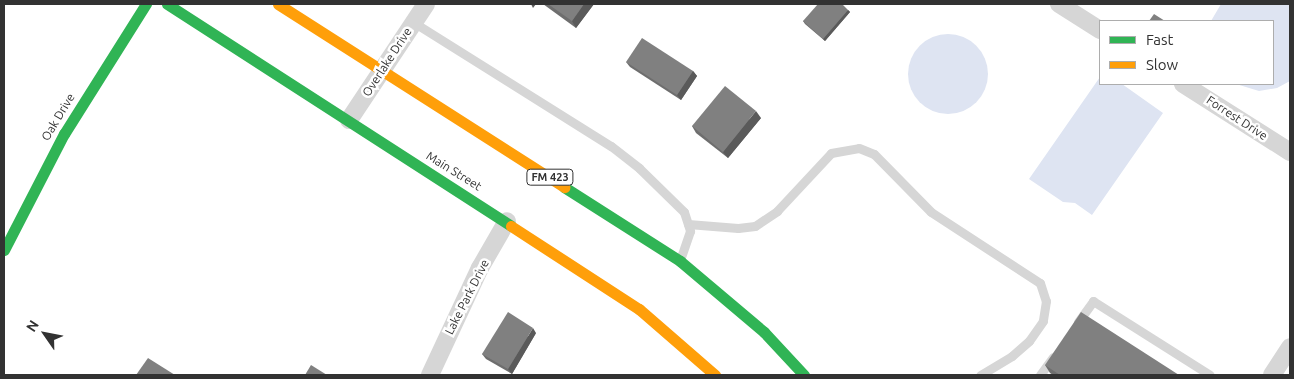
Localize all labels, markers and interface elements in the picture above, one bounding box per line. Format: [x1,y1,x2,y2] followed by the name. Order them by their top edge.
[1099,20,1274,85] legend
[359,25,415,99] street label: Overlake Drive
[1146,31,1173,48] text: Fast
[1146,56,1178,73] text: Slow
[38,91,78,143] street label: Oak Drive
[1204,93,1270,143] street label: Forrest Drive
[424,148,484,194] street label: Main Street
[526,168,574,186] road number: FM 423
[442,257,492,337] street label: Lake Park Drive
[20,309,70,359] north arrow
[23,317,42,335] text: N

